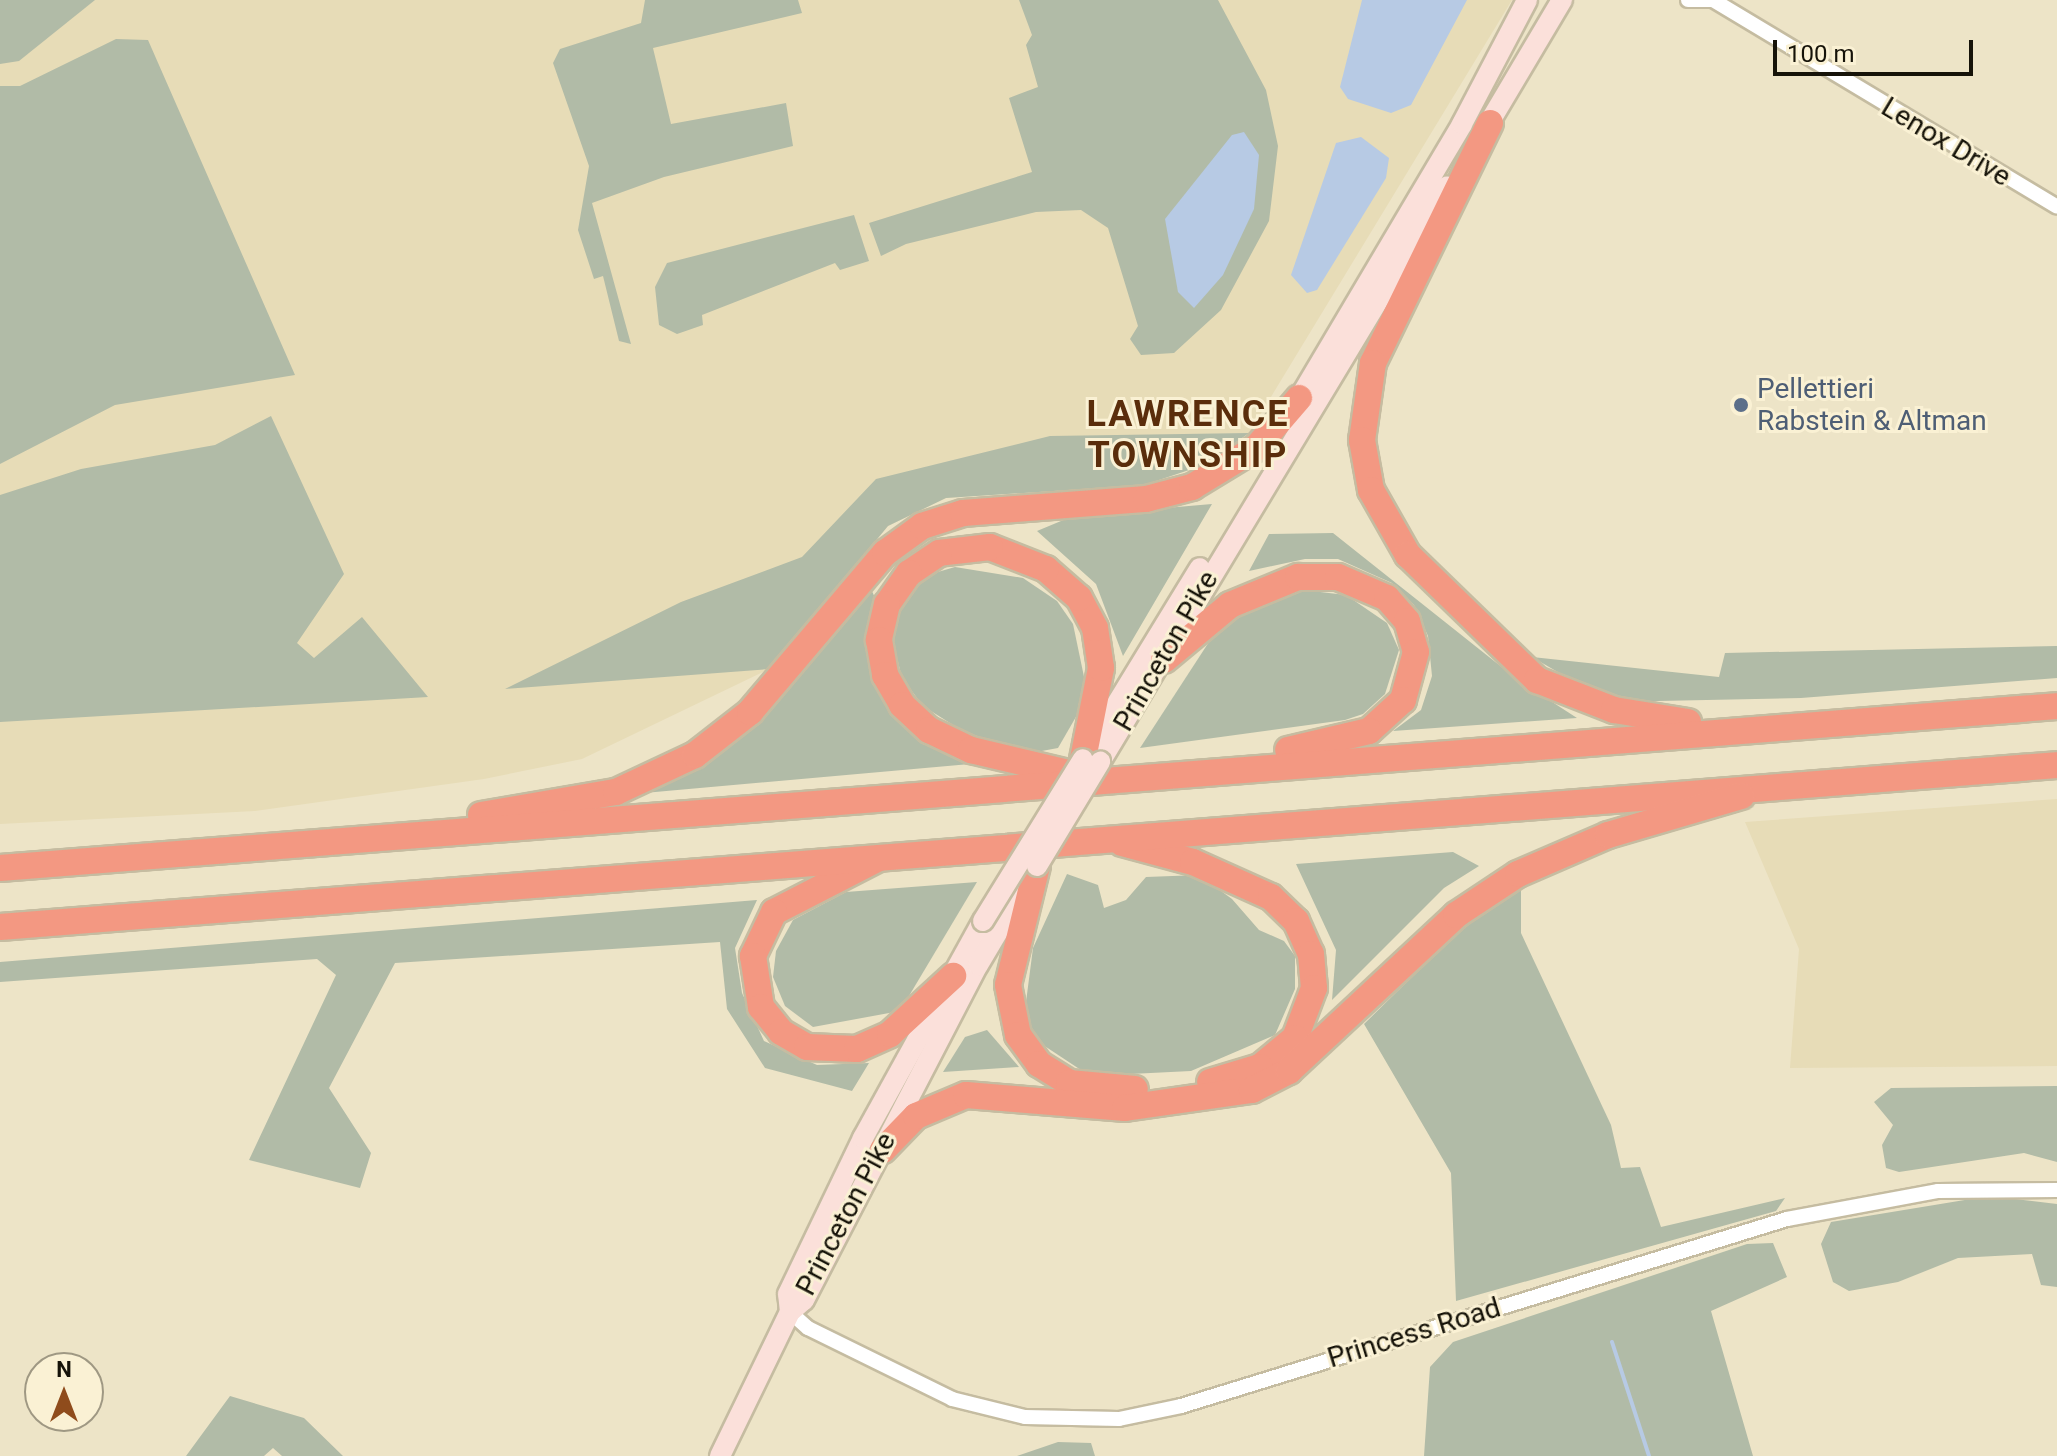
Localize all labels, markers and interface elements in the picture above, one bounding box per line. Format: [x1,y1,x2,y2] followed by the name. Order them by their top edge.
[1777,24,1977,74] scale bar
[1787,40,1854,68] text: 100 m
[1875,90,2017,194] street label: Lenox Drive
[1757,372,1987,438] place label: Pellettieri Rabstein & Altman
[1086,392,1290,477] district label: LAWRENCE TOWNSHIP
[1732,396,1750,414] marker: Pellettieri Rabstein & Altman
[1107,565,1225,737] street label: Princeton Pike
[789,1127,903,1301] street label: Princeton Pike
[1323,1291,1505,1375] street label: Princess Road
[24,1352,104,1432] north arrow
[56,1357,72,1382] text: N

